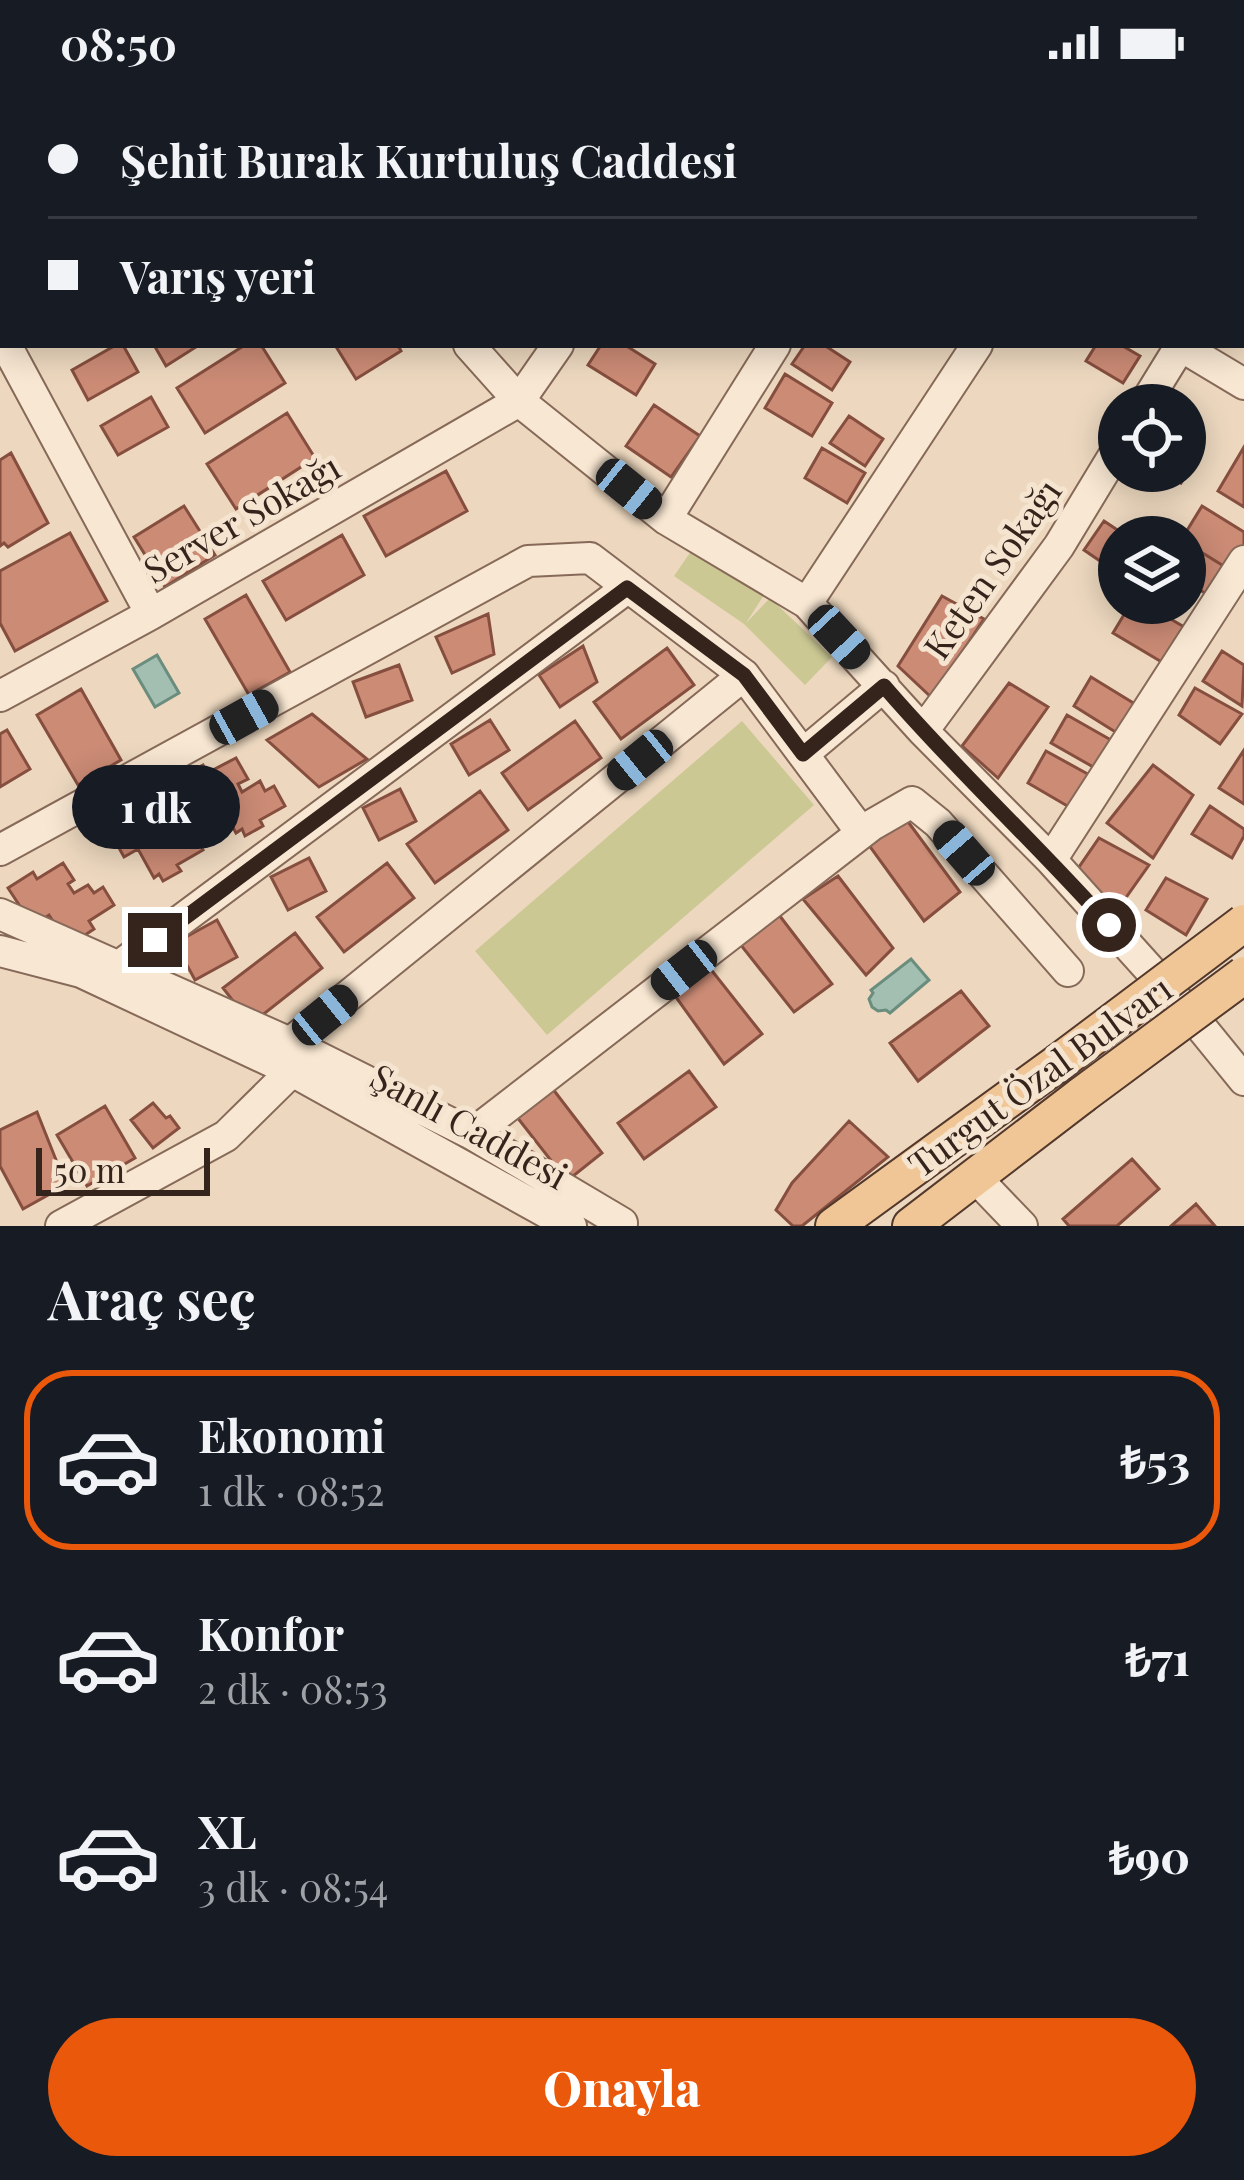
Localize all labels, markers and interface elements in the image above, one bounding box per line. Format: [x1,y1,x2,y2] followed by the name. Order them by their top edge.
[60,12,177,72] text: 08:50
[120,129,737,189] text: Şehit Burak Kurtuluş Caddesi
[120,245,316,305] text: Varış yeri
[1098,384,1206,624] map controls
[1098,384,1206,492] button: locate
[134,441,348,593] street label: Server Sokağı
[590,452,668,526] car
[911,469,1071,667] street label: Keten Sokağı
[1098,516,1206,624] button: layers
[801,598,877,676] car
[204,684,284,750] car
[601,723,679,797] car
[71,766,239,850] callout: 1 dk
[121,781,191,833] text: 1 dk
[927,814,1001,892] car
[1082,898,1136,952] route start
[128,913,182,967] route end
[645,934,723,1006] car
[898,963,1180,1187] street label: Turgut Özal Bulvarı
[286,978,364,1052] car
[363,1051,577,1199] street label: Şanlı Caddesi
[36,1142,210,1195] scale bar
[54,1147,125,1191] text: 50 m
[48,1262,256,1334] text: Araç seç
[198,1404,385,1464] text: Ekonomi
[54,1406,162,1514] icon: car
[1120,1429,1190,1489] text: ₺53
[198,1464,384,1516] text: 1 dk · 08:52
[198,1602,344,1662] text: Konfor
[54,1604,162,1712] icon: car
[1126,1627,1190,1687] text: ₺71
[198,1662,388,1714] text: 2 dk · 08:53
[198,1800,257,1860] text: XL
[54,1802,162,1910] icon: car
[1109,1825,1190,1885] text: ₺90
[198,1860,388,1912] text: 3 dk · 08:54
[48,2018,1196,2156] button: Onayla

